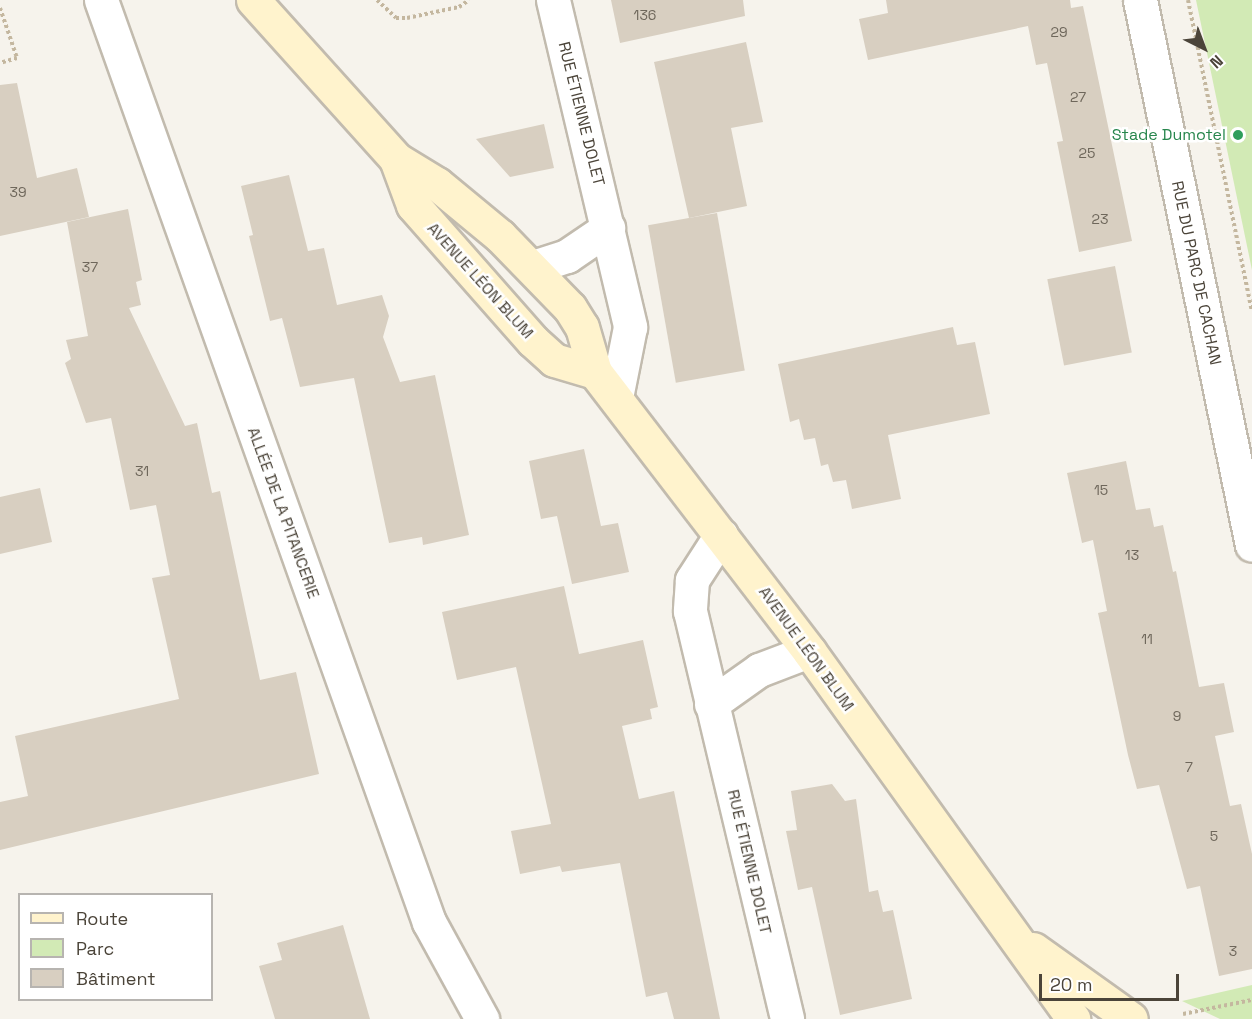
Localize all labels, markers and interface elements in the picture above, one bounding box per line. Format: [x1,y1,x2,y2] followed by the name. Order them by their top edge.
[634,7,656,23] house number: 136
[1174,18,1234,78] north arrow
[1051,24,1067,40] house number: 29
[554,40,608,188] street label: RUE ÉTIENNE DOLET
[1205,50,1227,73] text: N
[1070,89,1086,105] house number: 27
[1112,125,1226,145] place label: Stade Dumotel
[1231,128,1245,142] marker: Stade Dumotel
[1079,145,1095,161] house number: 25
[1167,179,1225,367] street label: RUE DU PARC DE CACHAN
[9,184,27,200] house number: 39
[1092,211,1108,227] house number: 23
[423,219,537,343] street label: AVENUE LÉON BLUM
[82,259,98,275] house number: 37
[243,425,323,601] street label: ALLÉE DE LA PITANCERIE
[135,463,149,479] house number: 31
[1094,482,1108,498] house number: 15
[1125,547,1139,563] house number: 13
[754,583,858,715] street label: AVENUE LÉON BLUM
[1141,631,1153,647] house number: 11
[1173,708,1181,724] house number: 9
[1185,759,1193,775] house number: 7
[723,788,775,936] street label: RUE ÉTIENNE DOLET
[1210,828,1218,844] house number: 5
[18,893,213,1001] legend
[76,907,128,930] text: Route
[76,937,114,960] text: Parc
[1229,943,1237,959] house number: 3
[1042,962,1182,1000] scale bar
[76,967,156,990] text: Bâtiment
[1050,973,1093,996] text: 20 m

